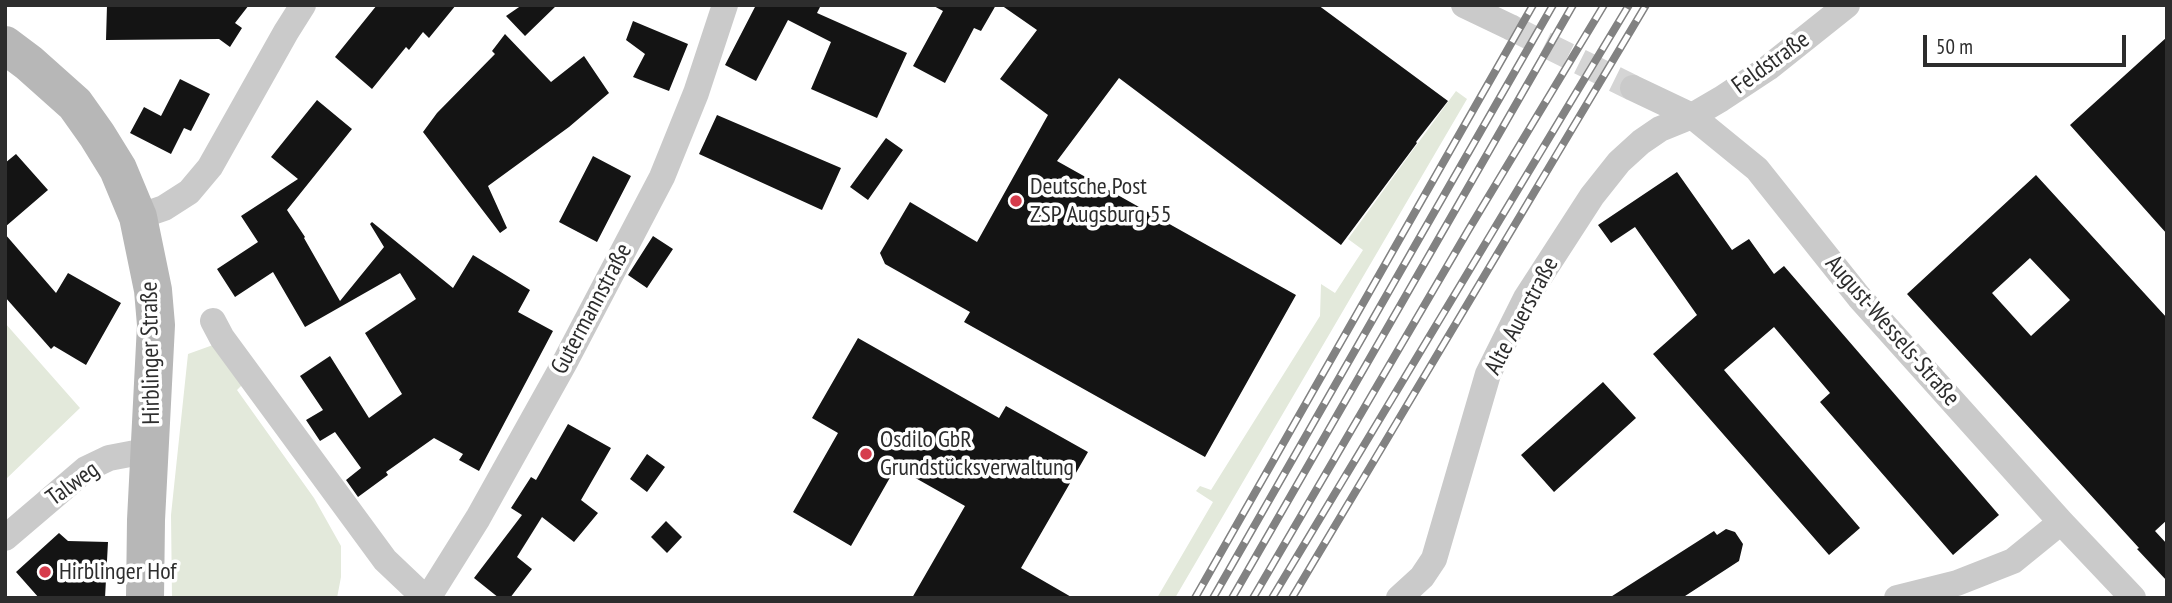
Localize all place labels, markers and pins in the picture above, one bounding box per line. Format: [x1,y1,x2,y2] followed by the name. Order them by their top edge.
[1030,173,1171,229] place label: Deutsche Post ZSP Augsburg 55
[1008,193,1024,209] marker: Deutsche Post ZSP Augsburg 55
[880,426,1074,482] place label: Osdilo GbR Grundstücksverwaltung
[858,446,874,462] marker: Osdilo GbR Grundstücksverwaltung
[59,558,177,586] place label: Hirblinger Hof
[37,564,53,580] marker: Hirblinger Hof

